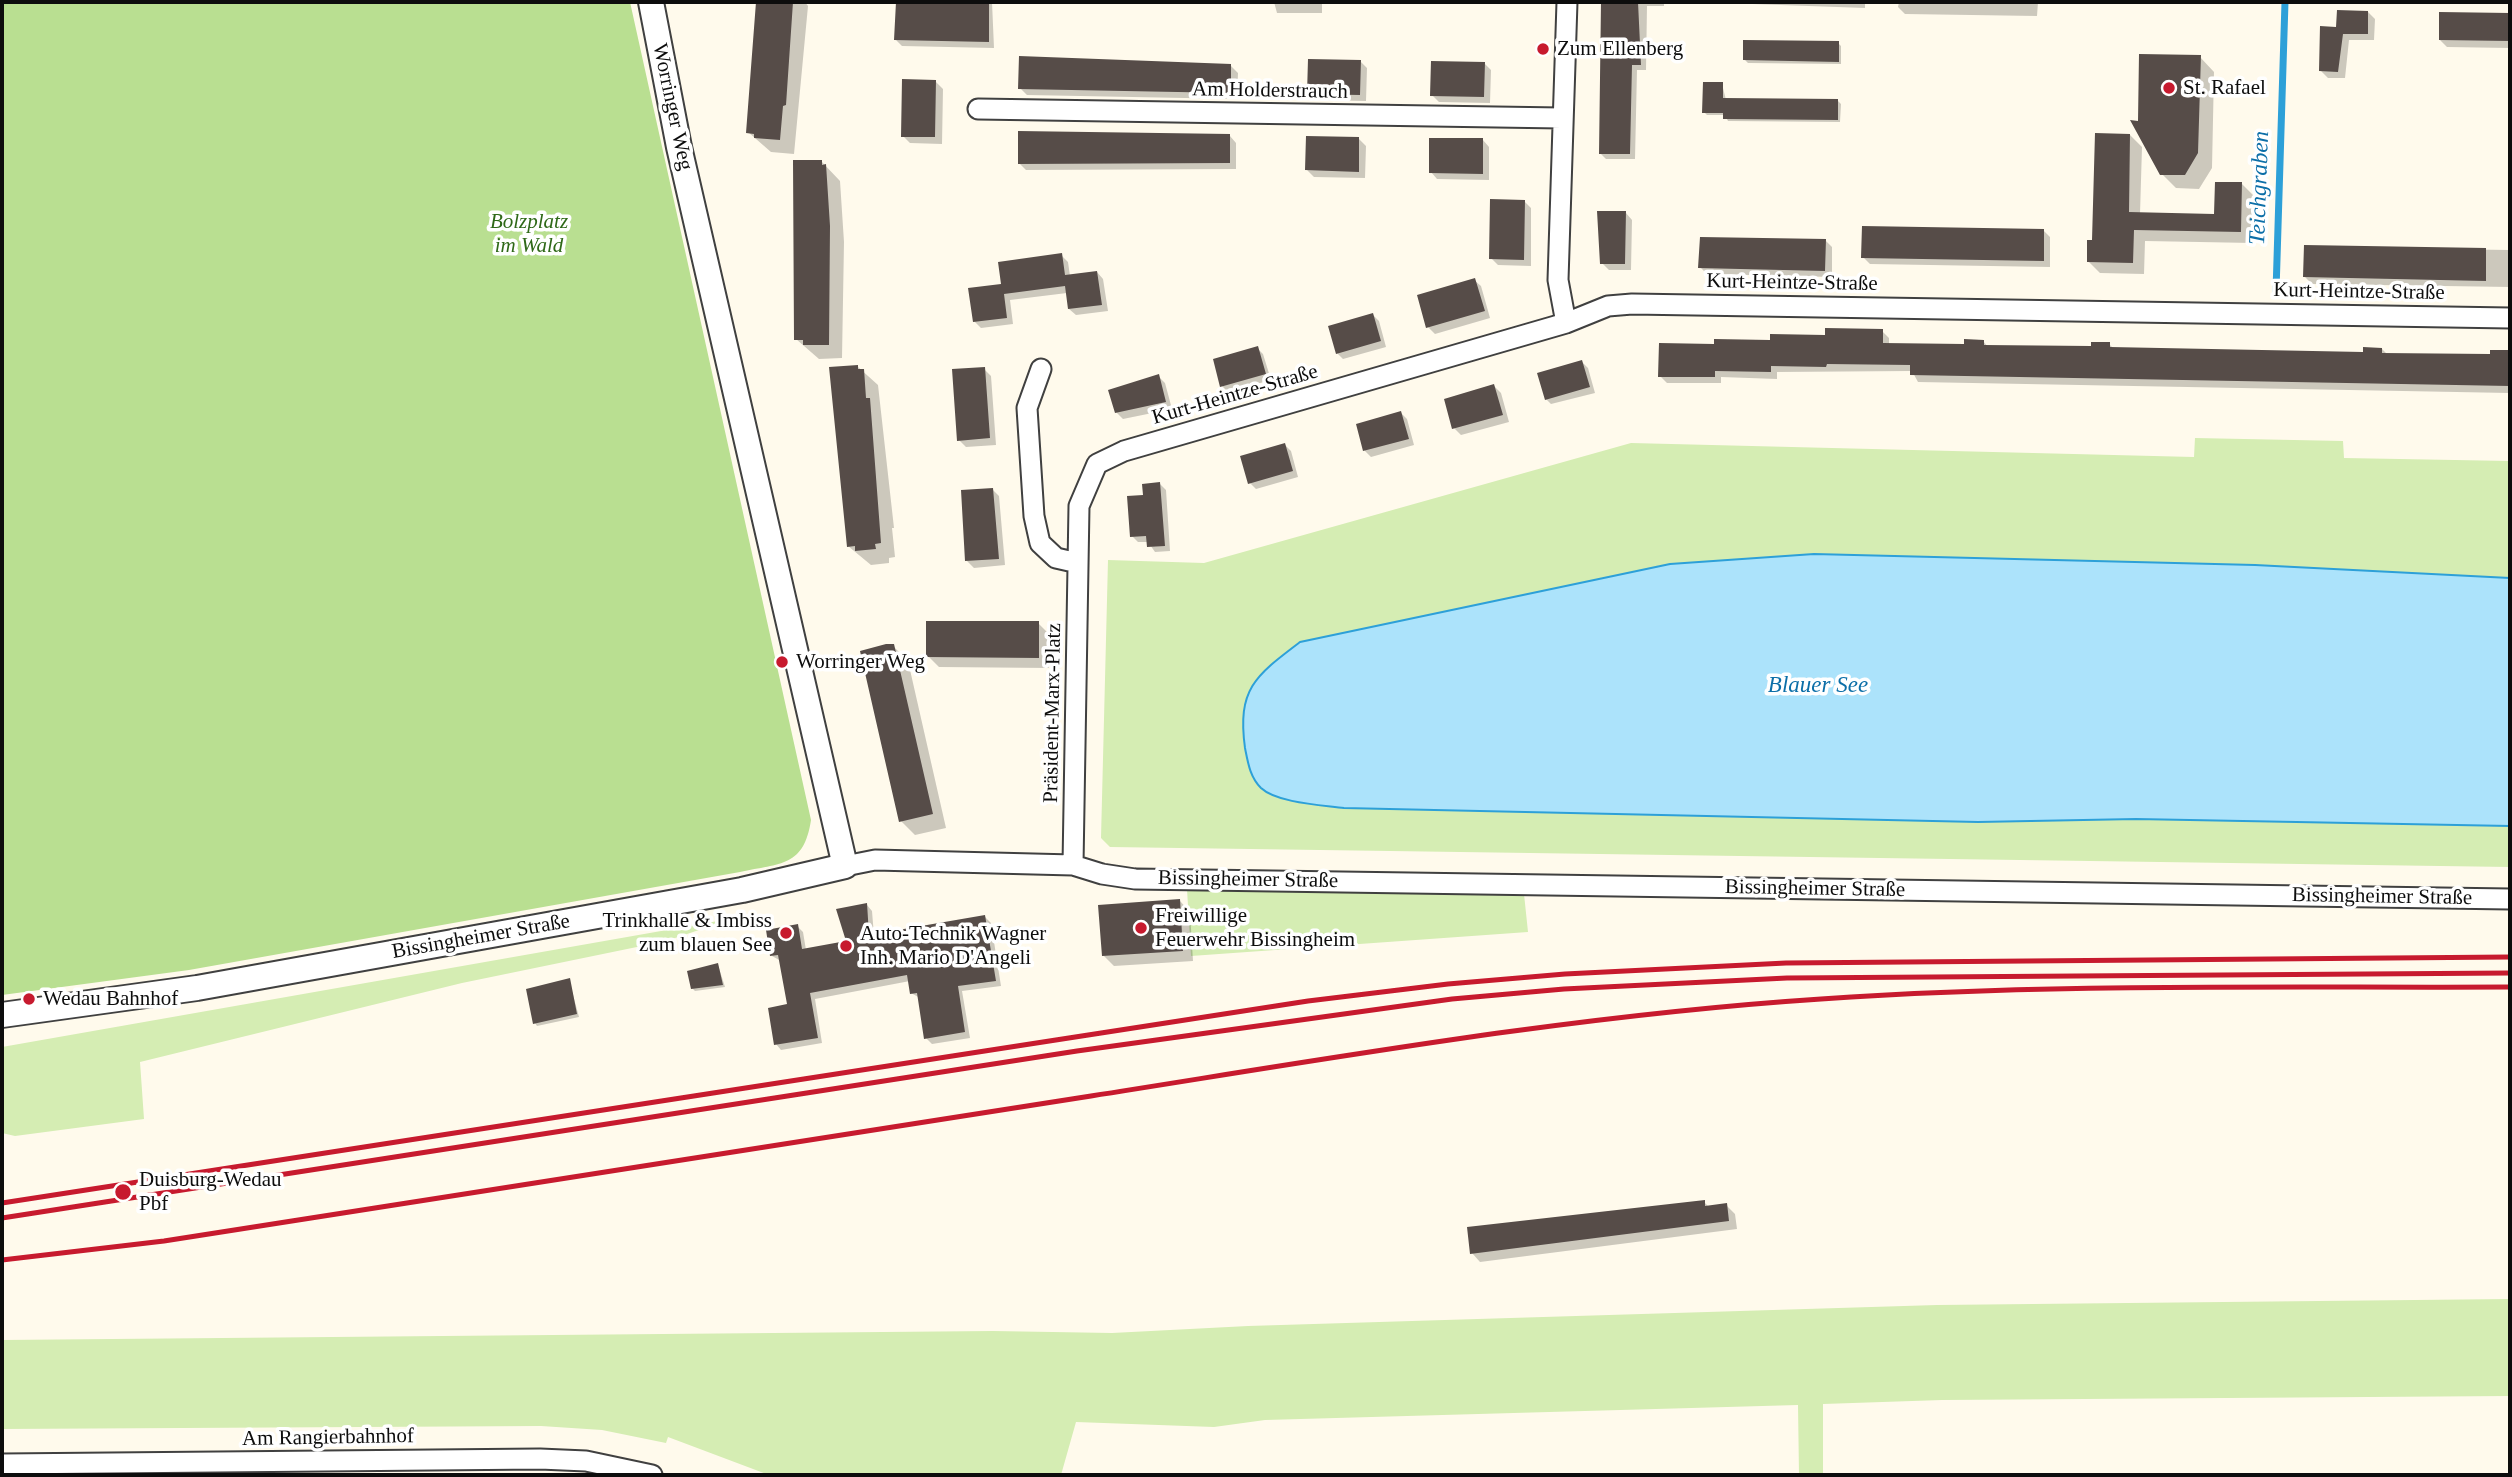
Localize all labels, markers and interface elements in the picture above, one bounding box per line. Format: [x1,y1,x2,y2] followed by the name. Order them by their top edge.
[1557,36,1683,62] place label: Zum Ellenberg
[646,41,698,173] street label: Worringer Weg
[1535,41,1551,57] marker: Zum Ellenberg
[2183,75,2266,101] place label: St. Rafael
[1192,77,1348,105] street label: Am Holderstrauch
[2161,80,2177,96] marker: St. Rafael
[2244,130,2276,246] water label: Teichgraben
[490,209,568,259] park label: Bolzplatz im Wald
[1706,269,1878,297] street label: Kurt-Heintze-Straße
[2273,278,2445,306] street label: Kurt-Heintze-Straße
[1149,359,1321,431] street label: Kurt-Heintze-Straße
[1039,623,1067,803] street label: Präsident-Marx-Platz
[796,649,925,675] place label: Worringer Weg
[774,654,790,670] marker: Worringer Weg
[1768,672,1868,700] water label: Blauer See
[1158,866,1338,894] street label: Bissingheimer Straße
[1725,875,1905,903] street label: Bissingheimer Straße
[2292,883,2472,911] street label: Bissingheimer Straße
[1155,903,1355,953] place label: Freiwillige Feuerwehr Bissingheim
[602,908,772,958] place label: Trinkhalle & Imbiss zum blauen See
[390,909,572,965] street label: Bissingheimer Straße
[1133,920,1149,936] marker: Freiwillige Feuerwehr Bissingheim
[860,921,1046,971] place label: Auto-Technik Wagner Inh. Mario D'Angeli
[778,925,794,941] marker: Trinkhalle & Imbiss zum blauen See
[838,938,854,954] marker: Auto-Technik Wagner Inh. Mario D'Angeli
[43,986,178,1012] place label: Wedau Bahnhof
[21,991,37,1007] marker: Wedau Bahnhof
[139,1167,282,1217] place label: Duisburg-Wedau Pbf
[113,1182,133,1202] marker: Duisburg-Wedau Pbf
[242,1424,414,1452] street label: Am Rangierbahnhof

